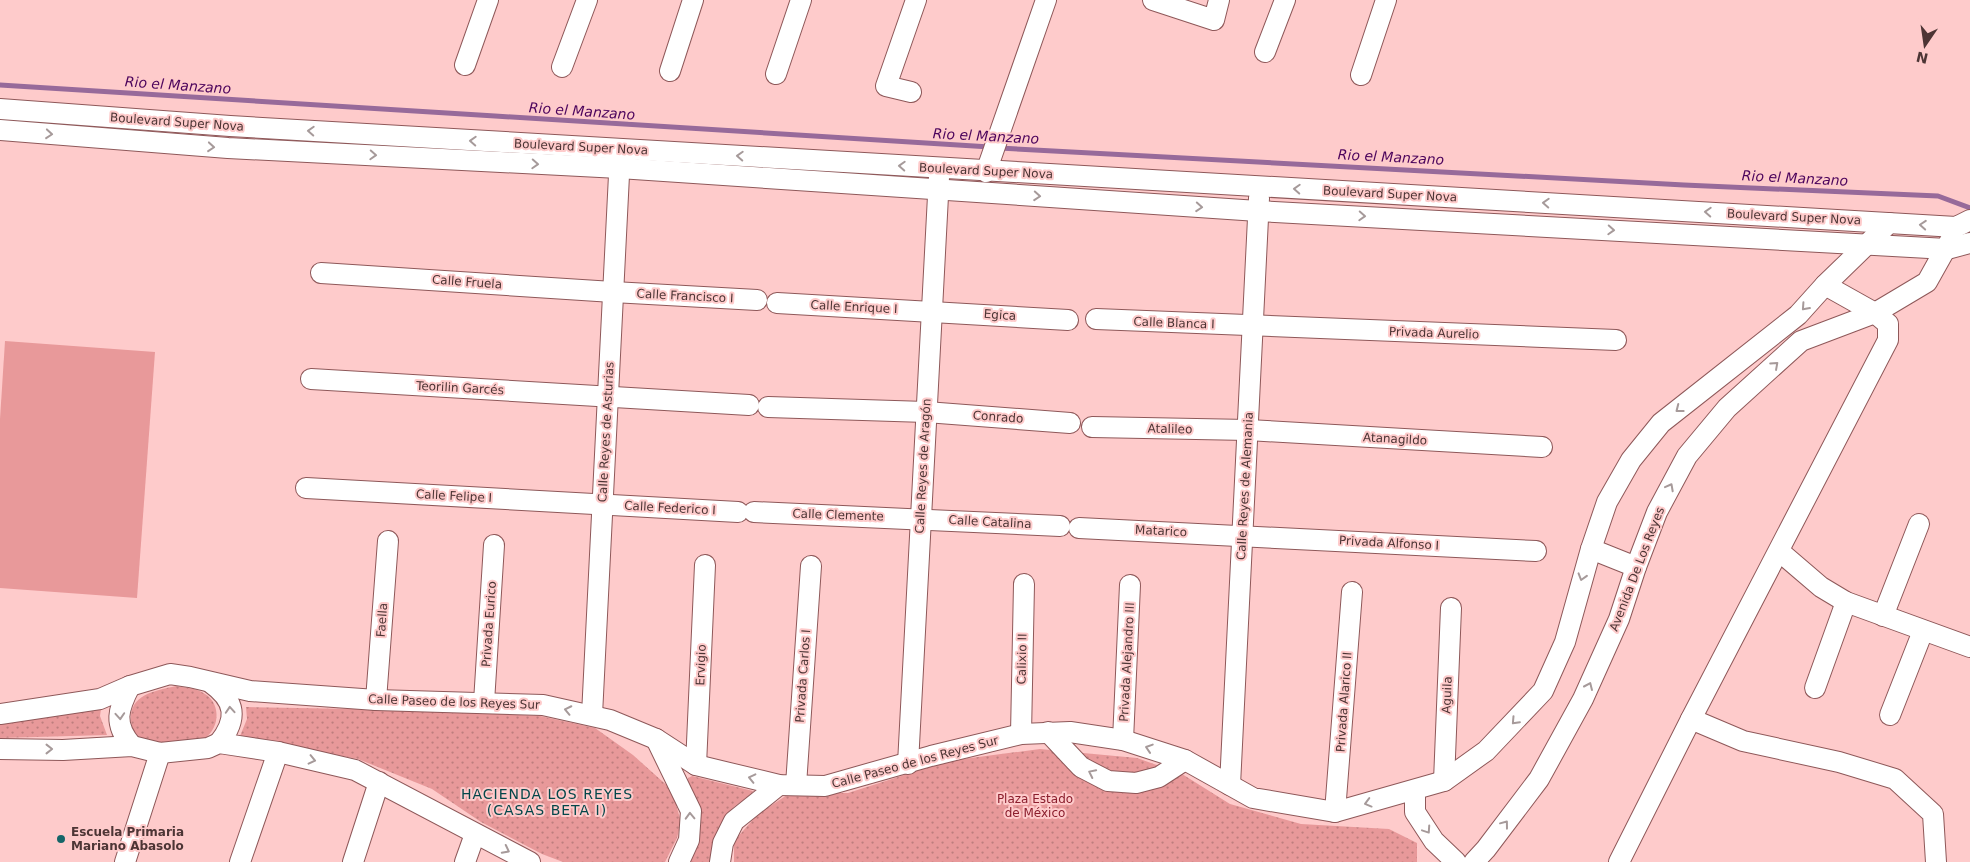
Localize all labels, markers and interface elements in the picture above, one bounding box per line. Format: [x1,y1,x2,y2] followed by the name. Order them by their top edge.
[1900,20,1950,70] north arrow
[1915,49,1930,67] text: N
[124,73,232,97] water label: Rio el Manzano
[528,99,636,123] water label: Rio el Manzano
[110,110,244,134] street label: Boulevard Super Nova
[307,125,315,136] one-way arrow
[932,125,1040,147] water label: Rio el Manzano
[45,128,53,139] one-way arrow
[469,135,477,146] one-way arrow
[514,136,648,158] street label: Boulevard Super Nova
[207,141,215,152] one-way arrow
[1337,146,1445,168] water label: Rio el Manzano
[369,150,377,161] one-way arrow
[736,151,744,162] one-way arrow
[531,158,539,169] one-way arrow
[919,160,1053,182] street label: Boulevard Super Nova
[898,161,906,172] one-way arrow
[1741,167,1849,189] water label: Rio el Manzano
[1323,183,1457,205] street label: Boulevard Super Nova
[1292,184,1300,195] one-way arrow
[1033,190,1041,201] one-way arrow
[1542,198,1550,209] one-way arrow
[1196,201,1204,212] one-way arrow
[1727,206,1861,228] street label: Boulevard Super Nova
[1704,207,1712,218] one-way arrow
[1358,211,1366,222] one-way arrow
[1919,219,1927,230] one-way arrow
[1607,224,1615,235] one-way arrow
[431,273,503,291] street label: Calle Fruela
[636,286,734,306] street label: Calle Francisco I
[810,298,898,316] street label: Calle Enrique I
[1802,301,1811,310] one-way arrow
[983,307,1017,323] street label: Egica
[1133,315,1215,331] street label: Calle Blanca I
[1389,324,1479,342] street label: Privada Aurelio
[595,361,617,503] street label: Calle Reyes de Asturias
[1769,362,1778,371] one-way arrow
[415,379,504,397] street label: Teorilin Garcés
[912,398,934,534] street label: Calle Reyes de Aragón
[1675,403,1685,412] one-way arrow
[972,408,1024,426] street label: Conrado
[1234,412,1256,560] street label: Calle Reyes de Alemania
[1147,422,1193,436] street label: Atalileo
[1363,430,1427,448] street label: Atanagildo
[1664,484,1674,493] one-way arrow
[416,487,492,505] street label: Calle Felipe I
[624,499,716,517] street label: Calle Federico I
[1607,505,1667,633] street label: Avenida De Los Reyes
[792,506,884,524] street label: Calle Clemente
[948,513,1032,531] street label: Calle Catalina
[1135,523,1187,539] street label: Matarico
[1339,533,1439,553] street label: Privada Alfonso I
[1578,572,1588,580] one-way arrow
[479,581,499,667] street label: Privada Eurico
[374,602,390,638] street label: Faella
[1117,602,1137,722] street label: Privada Alejandro III
[793,629,813,723] street label: Privada Carlos I
[1015,633,1029,685] street label: Calixio II
[693,644,709,686] street label: Ervigio
[1334,651,1354,753] street label: Privada Alarico II
[1439,676,1455,714] street label: Aguila
[1583,682,1594,691] one-way arrow
[368,692,540,712] street label: Calle Paseo de los Reyes Sur
[564,705,573,716] one-way arrow
[225,706,236,714] one-way arrow
[115,713,126,721] one-way arrow
[1512,715,1521,724] one-way arrow
[830,733,1000,791] street label: Calle Paseo de los Reyes Sur
[45,744,53,755] one-way arrow
[1146,744,1154,754] one-way arrow
[308,754,317,765] one-way arrow
[1088,769,1097,779] one-way arrow
[747,774,756,784] one-way arrow
[461,786,633,818] district label: HACIENDA LOS REYES (CASAS BETA I)
[997,792,1073,820] park label: Plaza Estado de México
[1364,797,1372,808] one-way arrow
[684,811,695,819] one-way arrow
[1499,821,1507,830] one-way arrow
[1421,824,1430,834] one-way arrow
[71,825,184,853] place label: Escuela Primaria Mariano Abasolo
[55,833,67,845] marker: Escuela Primaria Mariano Abasolo
[501,844,510,854] one-way arrow

